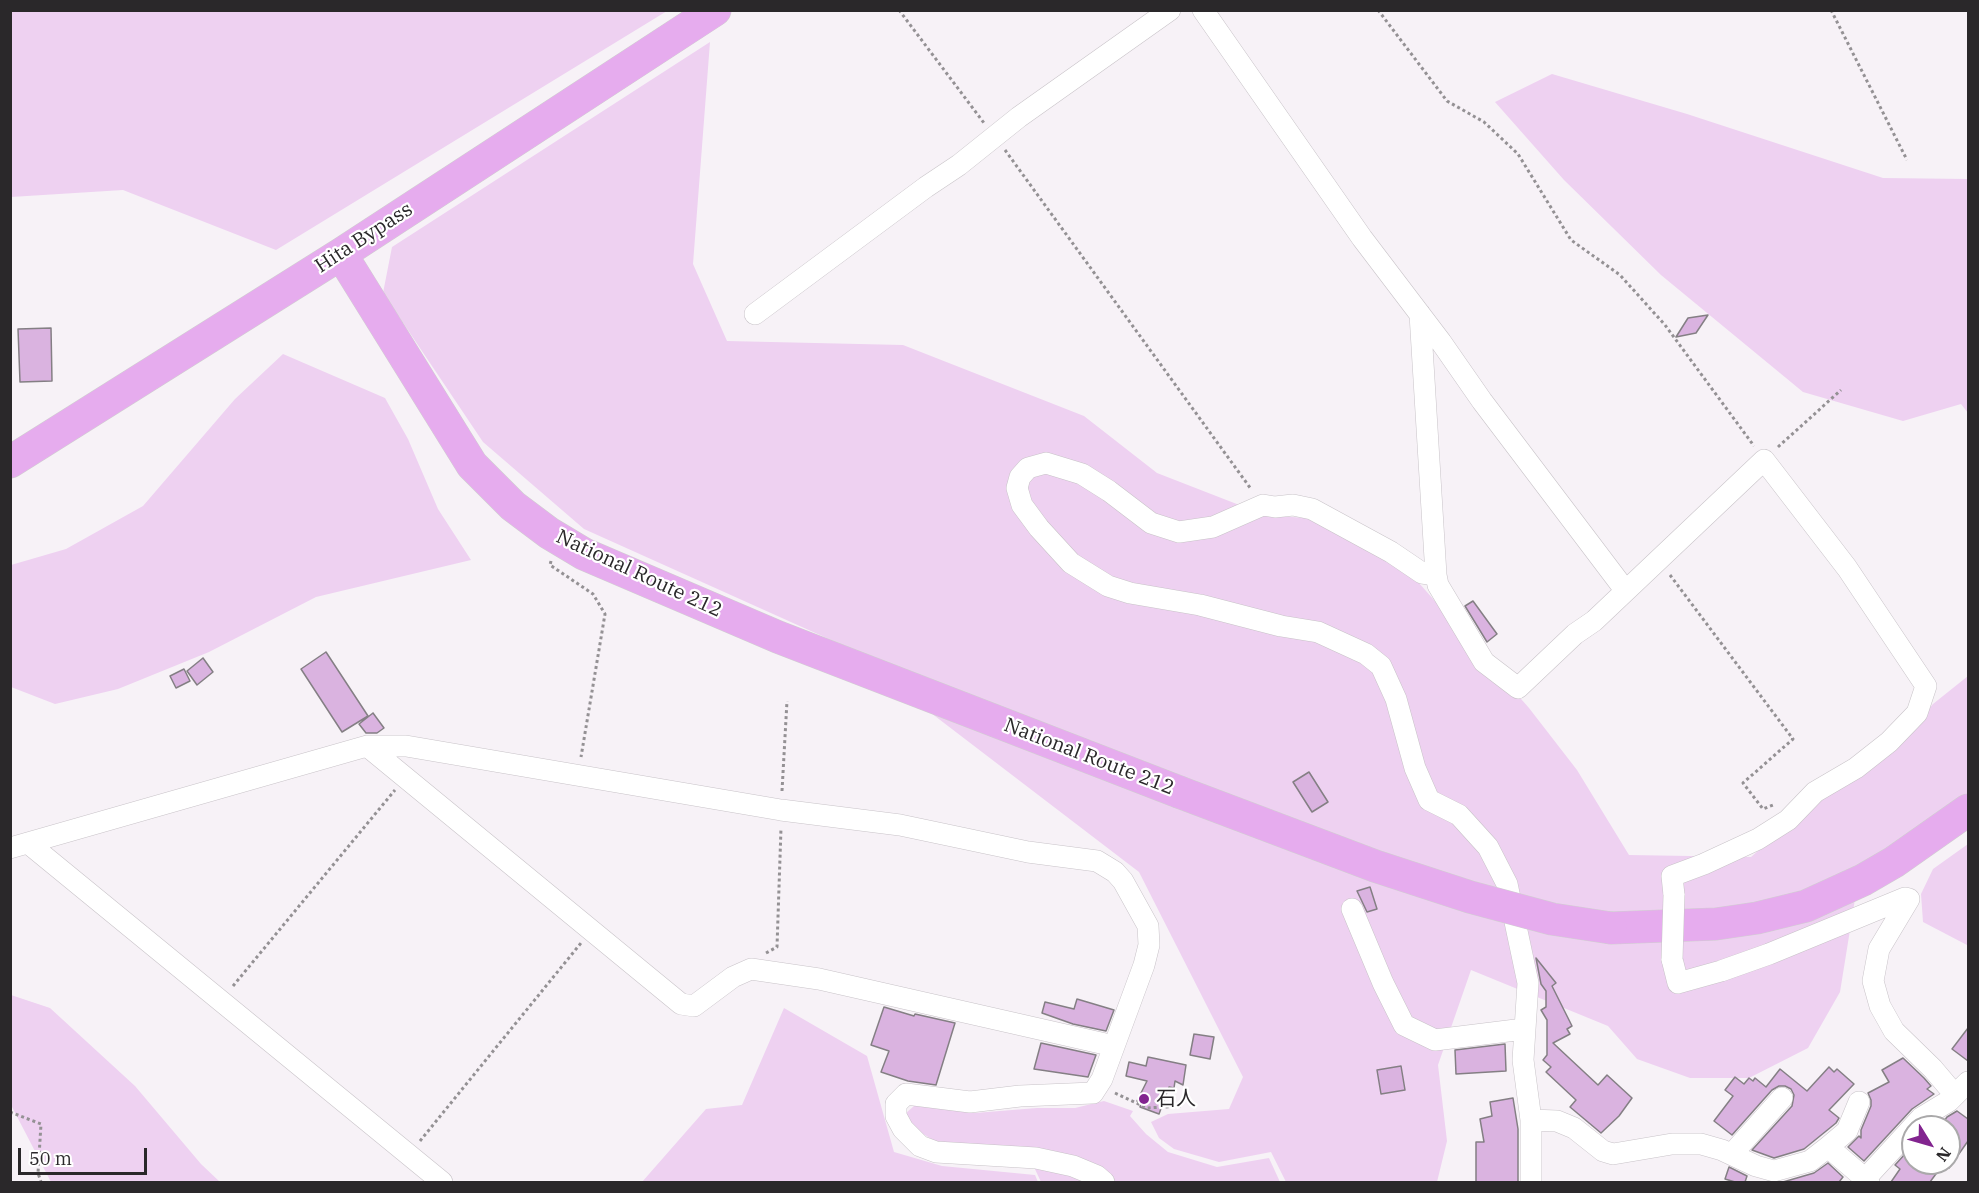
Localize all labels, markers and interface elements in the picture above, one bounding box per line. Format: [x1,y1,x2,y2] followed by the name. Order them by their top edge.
[311,198,417,278] street label: Hita Bypass
[552,525,726,623] street label: National Route 212
[1001,713,1177,801] street label: National Route 212
[1156,1087,1196,1111] place label: 石人
[1137,1092,1151,1106] marker: 石人
[1901,1115,1961,1175] north arrow
[21,1136,150,1174] scale bar
[1932,1144,1956,1166] text: N
[29,1147,72,1170] text: 50 m

